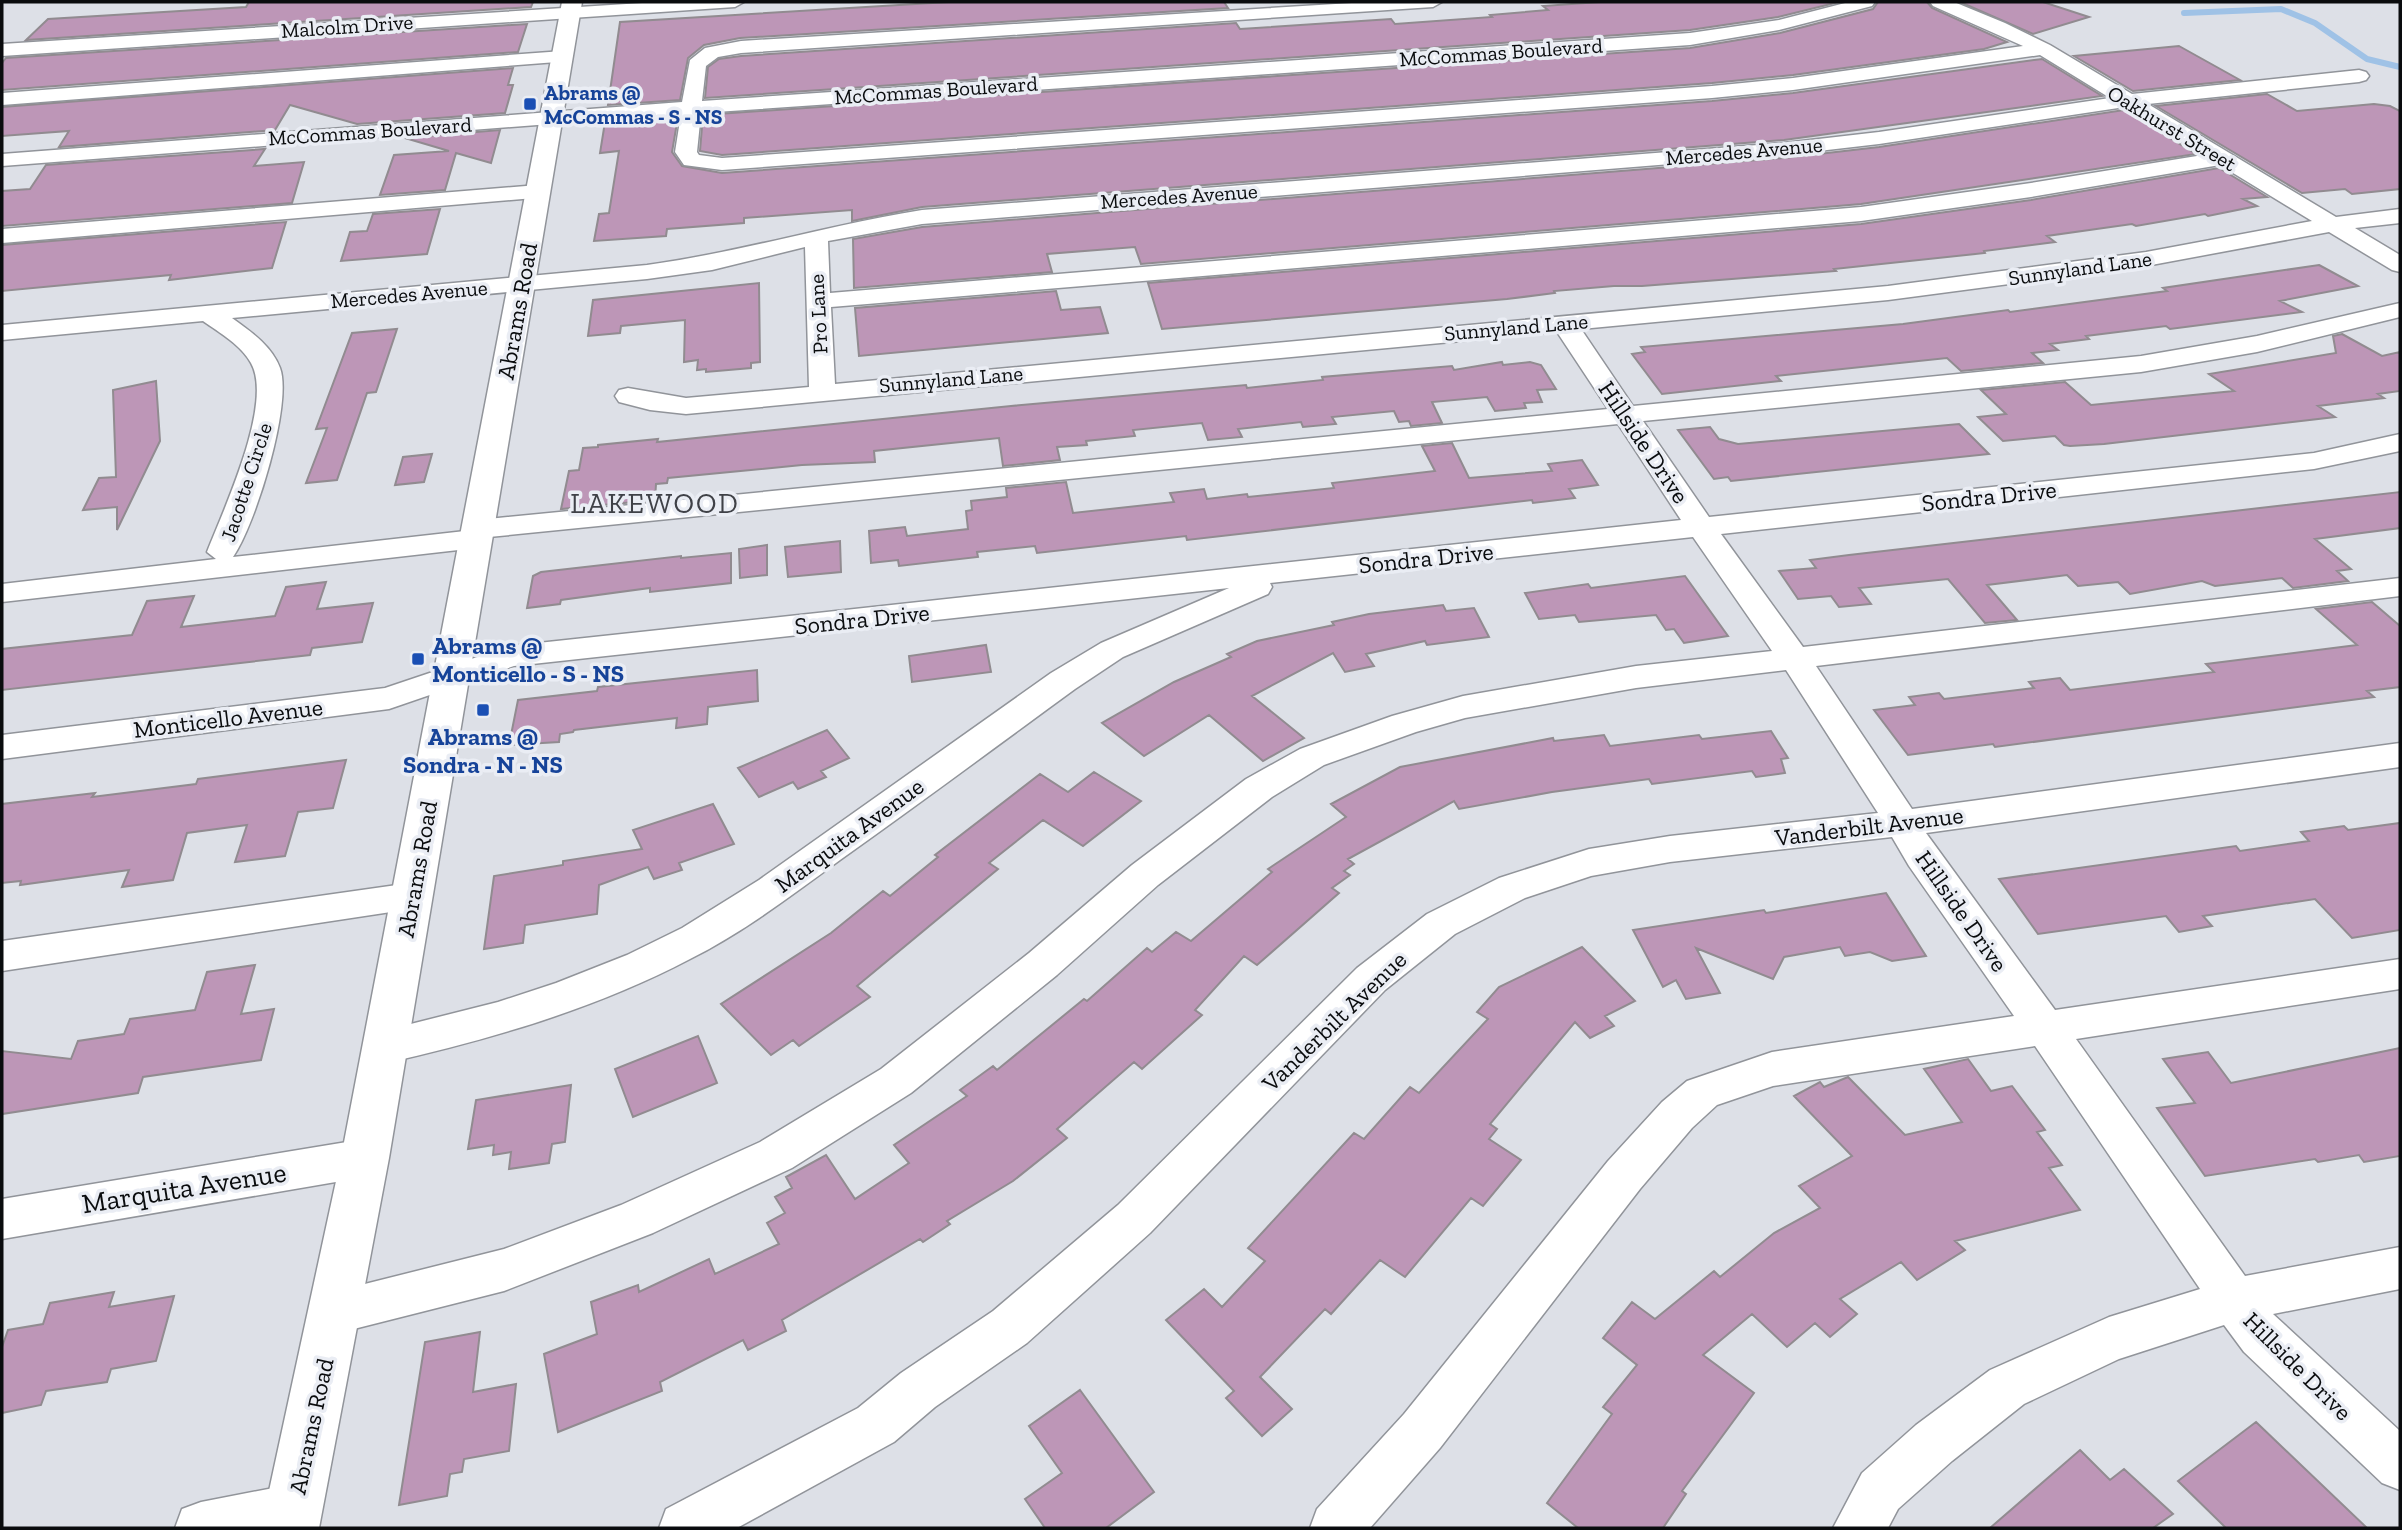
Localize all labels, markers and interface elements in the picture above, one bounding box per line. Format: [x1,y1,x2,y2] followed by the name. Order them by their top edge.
[280,9,414,43] street label: Malcolm Drive
[1398,32,1604,72] street label: McCommas Boulevard
[833,70,1039,110] street label: McCommas Boulevard
[544,80,723,129] place label: Abrams @ McCommas - S - NS
[2103,80,2241,176] street label: Oakhurst Street
[522,96,538,112] marker: Abrams @ McCommas - S - NS
[267,111,473,151] street label: McCommas Boulevard
[1664,132,1824,170] street label: Mercedes Avenue
[1100,178,1259,214] street label: Mercedes Avenue
[491,240,543,382] street label: Abrams Road
[2007,246,2153,290] street label: Sunnyland Lane
[803,273,833,355] street label: Pro Lane
[329,275,489,313] street label: Mercedes Avenue
[1443,308,1589,346] street label: Sunnyland Lane
[878,360,1024,398] street label: Sunnyland Lane
[1592,375,1696,509] street label: Hillside Drive
[215,419,277,544] street label: Jacotte Circle
[1920,474,2058,518] street label: Sondra Drive
[570,487,740,520] district label: LAKEWOOD
[1357,536,1495,580] street label: Sondra Drive
[793,597,931,641] street label: Sondra Drive
[432,631,624,688] place label: Abrams @ Monticello - S - NS
[410,651,426,667] marker: Abrams @ Monticello - S - NS
[132,692,324,744] street label: Monticello Avenue
[475,702,491,718] marker: Abrams @ Sondra - N - NS
[403,722,563,779] place label: Abrams @ Sondra - N - NS
[769,771,929,899] street label: Marquita Avenue
[391,798,443,940] street label: Abrams Road
[1772,800,1965,852] street label: Vanderbilt Avenue
[1910,845,2014,977] street label: Hillside Drive
[1255,945,1412,1098] street label: Vanderbilt Avenue
[80,1156,288,1220] street label: Marquita Avenue
[2238,1306,2358,1426] street label: Hillside Drive
[282,1355,340,1497] street label: Abrams Road

